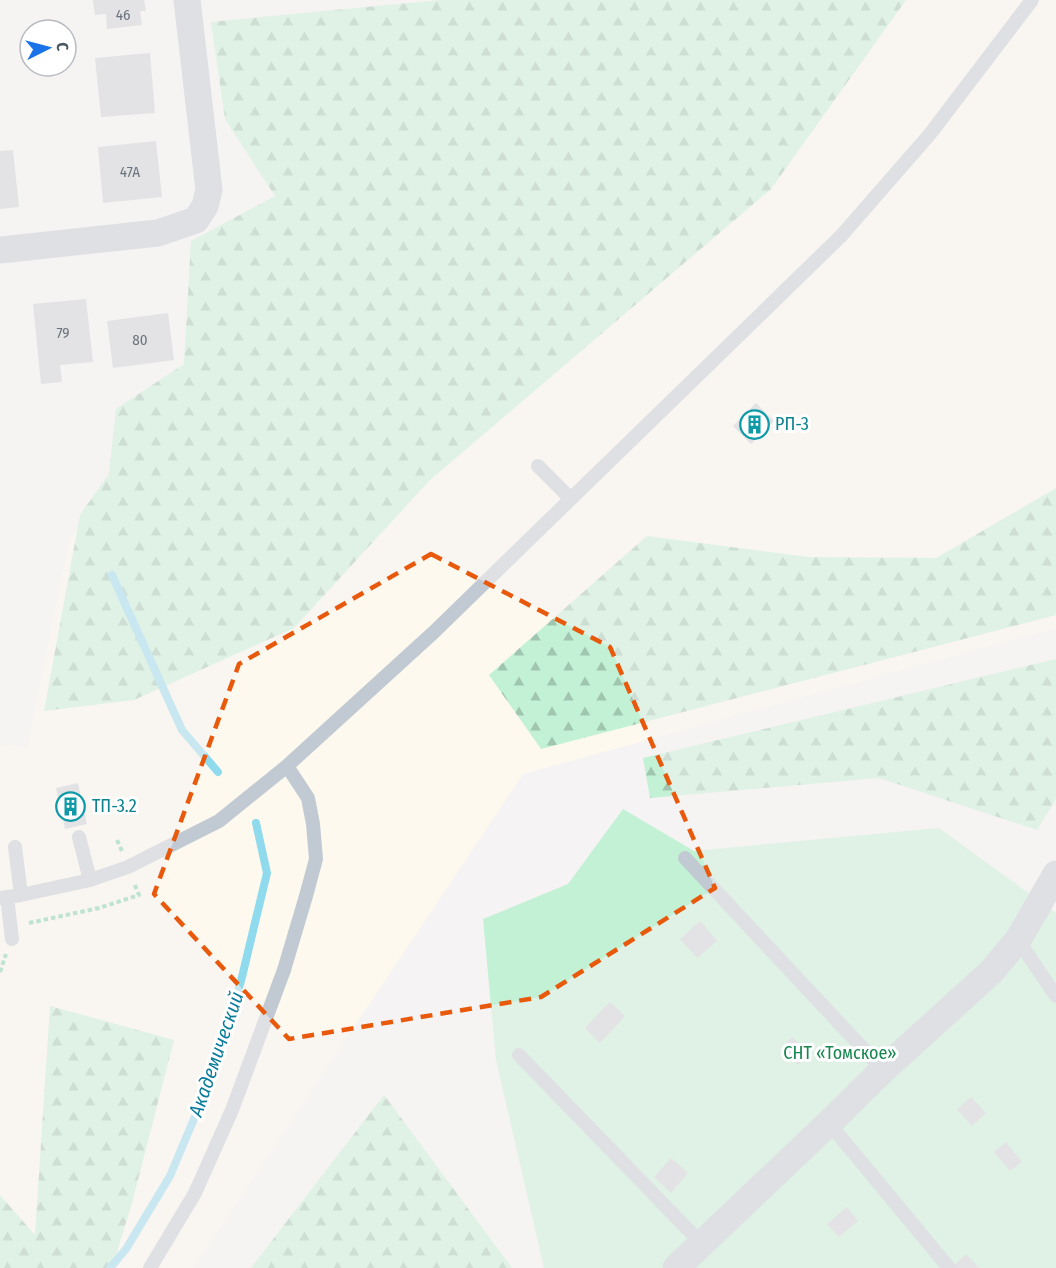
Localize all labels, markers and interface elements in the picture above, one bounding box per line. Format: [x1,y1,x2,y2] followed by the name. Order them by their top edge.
[116,6,130,24] house number: 46
[18,18,78,78] north arrow
[53,41,72,52] text: С
[120,163,140,181] house number: 47А
[56,324,70,342] house number: 79
[132,331,148,349] house number: 80
[738,408,770,440] building icon: РП-3
[775,413,809,435] place label: РП-3
[55,790,87,822] building icon: ТП-3.2
[92,795,137,817] place label: ТП-3.2
[183,988,249,1121] water label: Академический
[783,1042,897,1064] park label: СНТ «Томское»

